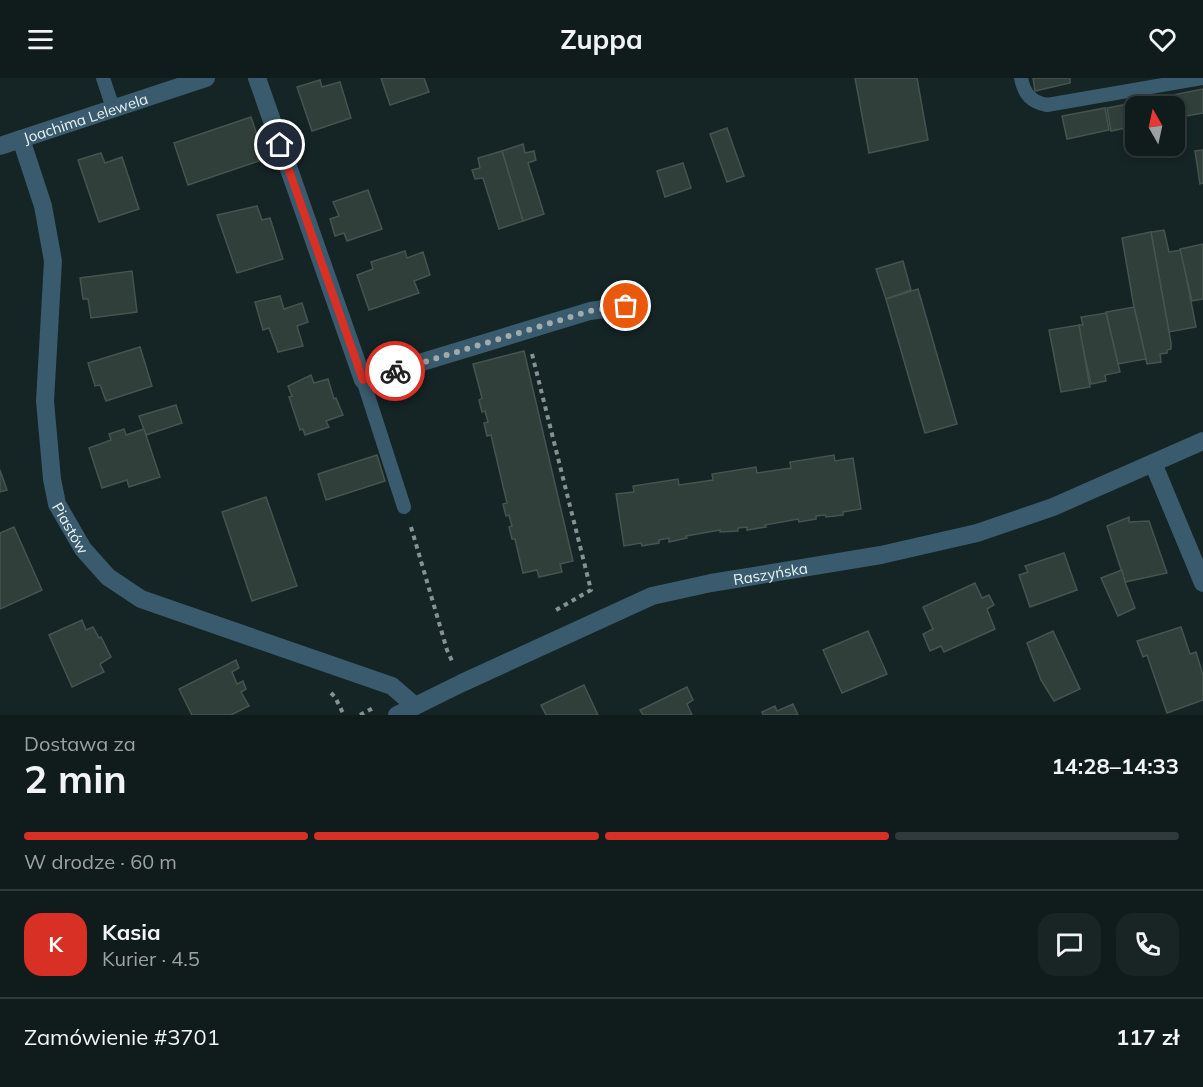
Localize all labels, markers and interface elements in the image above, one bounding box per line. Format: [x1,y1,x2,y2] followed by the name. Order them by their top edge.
[560,22,643,56] text: Zuppa
[24,23,57,56] icon: menu
[1146,23,1179,56] icon: heart
[21,88,150,147] street label: Joachima Lelewela
[1125,96,1185,156] north arrow
[1125,96,1185,156] map controls
[254,119,305,170] pin
[263,128,296,161] icon: home
[600,280,651,331] pin
[609,289,642,322] icon: bag
[365,341,425,401] courier
[379,355,412,388] icon: bike
[48,499,93,557] street label: Piastów
[732,558,809,589] street label: Raszyńska
[24,731,136,756] text: Dostawa za
[1051,752,1179,780] text: 14:28–14:33
[24,754,127,803] text: 2 min
[24,849,177,874] text: W drodze · 60 m
[1038,913,1101,976] button: chat
[1116,913,1179,976] button: phone
[102,918,161,946] text: Kasia
[48,930,63,958] text: K
[102,946,200,971] text: Kurier · 4.5
[24,1023,220,1051] text: Zamówienie #3701
[1116,1023,1179,1051] text: 117 zł

